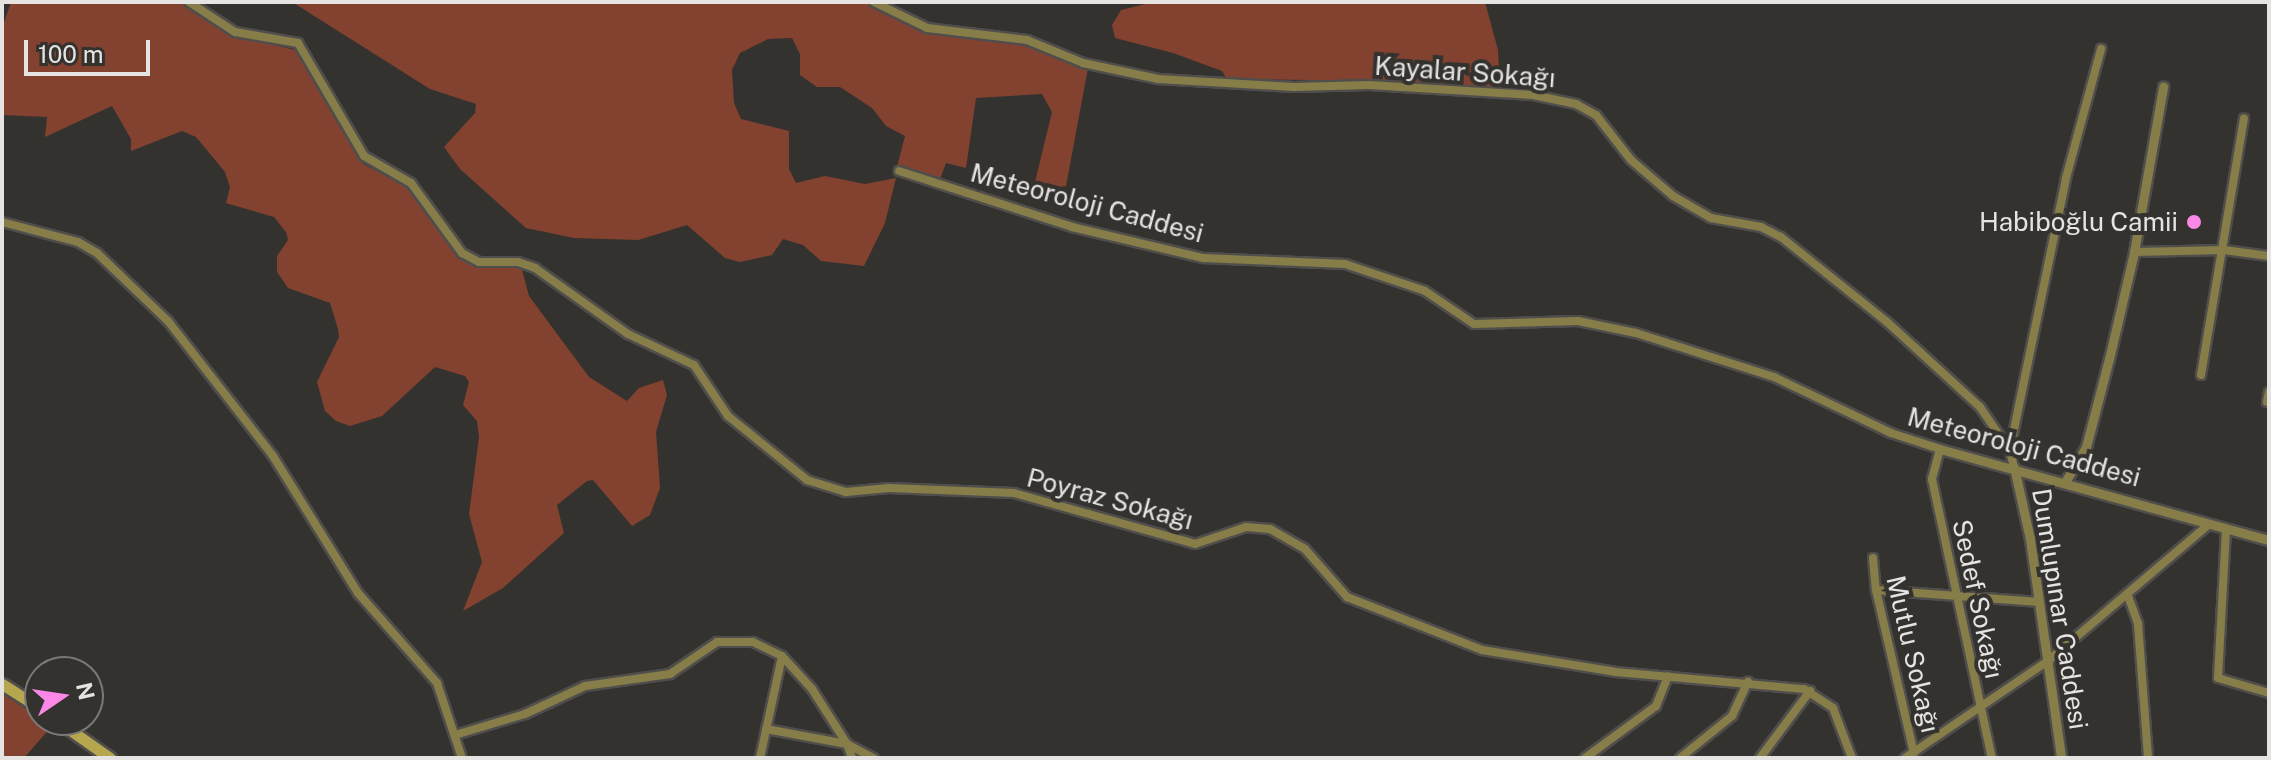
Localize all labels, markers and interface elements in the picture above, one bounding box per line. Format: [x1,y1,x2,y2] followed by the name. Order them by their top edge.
[28,24,154,74] scale bar
[38,40,104,68] text: 100 m
[1373,50,1557,94] street label: Kayalar Sokağı
[967,157,1207,249] street label: Meteoroloji Caddesi
[1979,206,2178,238] place label: Habiboğlu Camii
[2185,213,2203,231] marker: Habiboğlu Camii
[1904,401,2144,493] street label: Meteoroloji Caddesi
[1023,462,1197,536] street label: Poyraz Sokağı
[2026,486,2094,732] street label: Dumlupınar Caddesi
[1946,517,2010,681] street label: Sedef Sokağı
[1880,572,1946,736] street label: Mutlu Sokağı
[24,656,104,736] north arrow
[71,680,100,702] text: N

